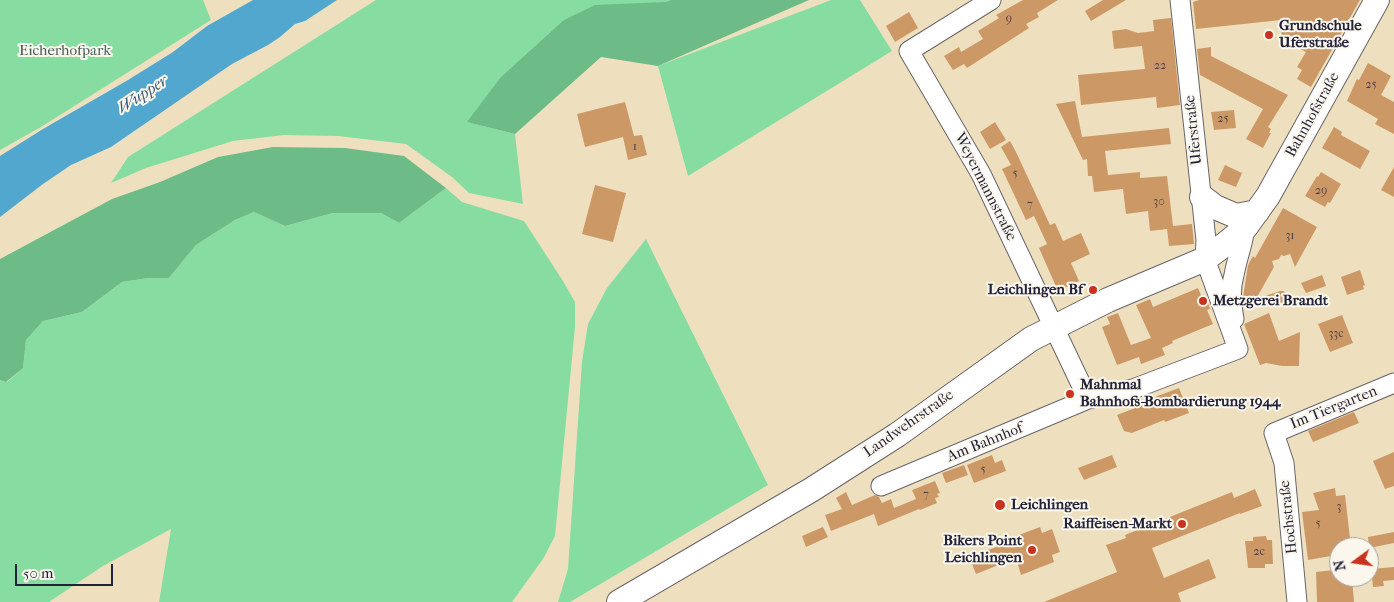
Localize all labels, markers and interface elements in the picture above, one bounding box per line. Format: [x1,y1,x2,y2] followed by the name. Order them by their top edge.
[1006,12,1012,26] house number: 9
[1279,17,1362,52] place label: Grundschule Uferstraße
[1263,29,1275,41] marker: Grundschule Uferstraße
[19,42,111,60] park label: Eicherhofpark
[1154,59,1166,73] house number: 22
[1282,69,1344,161] street label: Bahnhofstraße
[114,72,172,118] water label: Wupper
[1365,78,1377,92] house number: 25
[1181,94,1207,166] street label: Uferstraße
[1217,112,1229,126] house number: 25
[950,130,1020,244] street label: Weyermannstraße
[633,140,637,154] house number: 1
[1012,167,1018,181] house number: 5
[1315,184,1327,198] house number: 29
[1153,195,1165,209] house number: 30
[1027,198,1033,212] house number: 7
[1285,229,1295,243] house number: 31
[988,281,1083,299] place label: Leichlingen Bf
[1087,284,1099,296] marker: Leichlingen Bf
[1213,292,1328,310] place label: Metzgerei Brandt
[1197,295,1209,307] marker: Metzgerei Brandt
[1328,327,1344,341] house number: 33c
[1080,376,1280,411] place label: Mahnmal Bahnhofs-Bombardierung 1944
[1288,382,1380,434] street label: Im Tiergarten
[861,386,957,462] street label: Landwehrstraße
[1064,388,1076,400] marker: Mahnmal Bahnhofs-Bombardierung 1944
[945,420,1025,466] street label: Am Bahnhof
[980,463,986,477] house number: 5
[1276,479,1302,555] street label: Hochstraße
[923,488,929,502] house number: 7
[1011,496,1088,514] place label: Leichlingen
[993,498,1007,512] marker: Leichlingen
[1337,500,1341,514] house number: 3
[1063,515,1172,533] place label: Raiffeisen-Markt
[1315,517,1321,531] house number: 5
[1176,518,1188,530] marker: Raiffeisen-Markt
[943,532,1022,567] place label: Bikers Point Leichlingen
[1329,537,1379,587] north arrow
[1026,544,1038,556] marker: Bikers Point Leichlingen
[1253,545,1265,559] house number: 2c
[18,554,115,586] scale bar
[1330,558,1349,573] text: N
[23,564,53,582] text: 50 m

